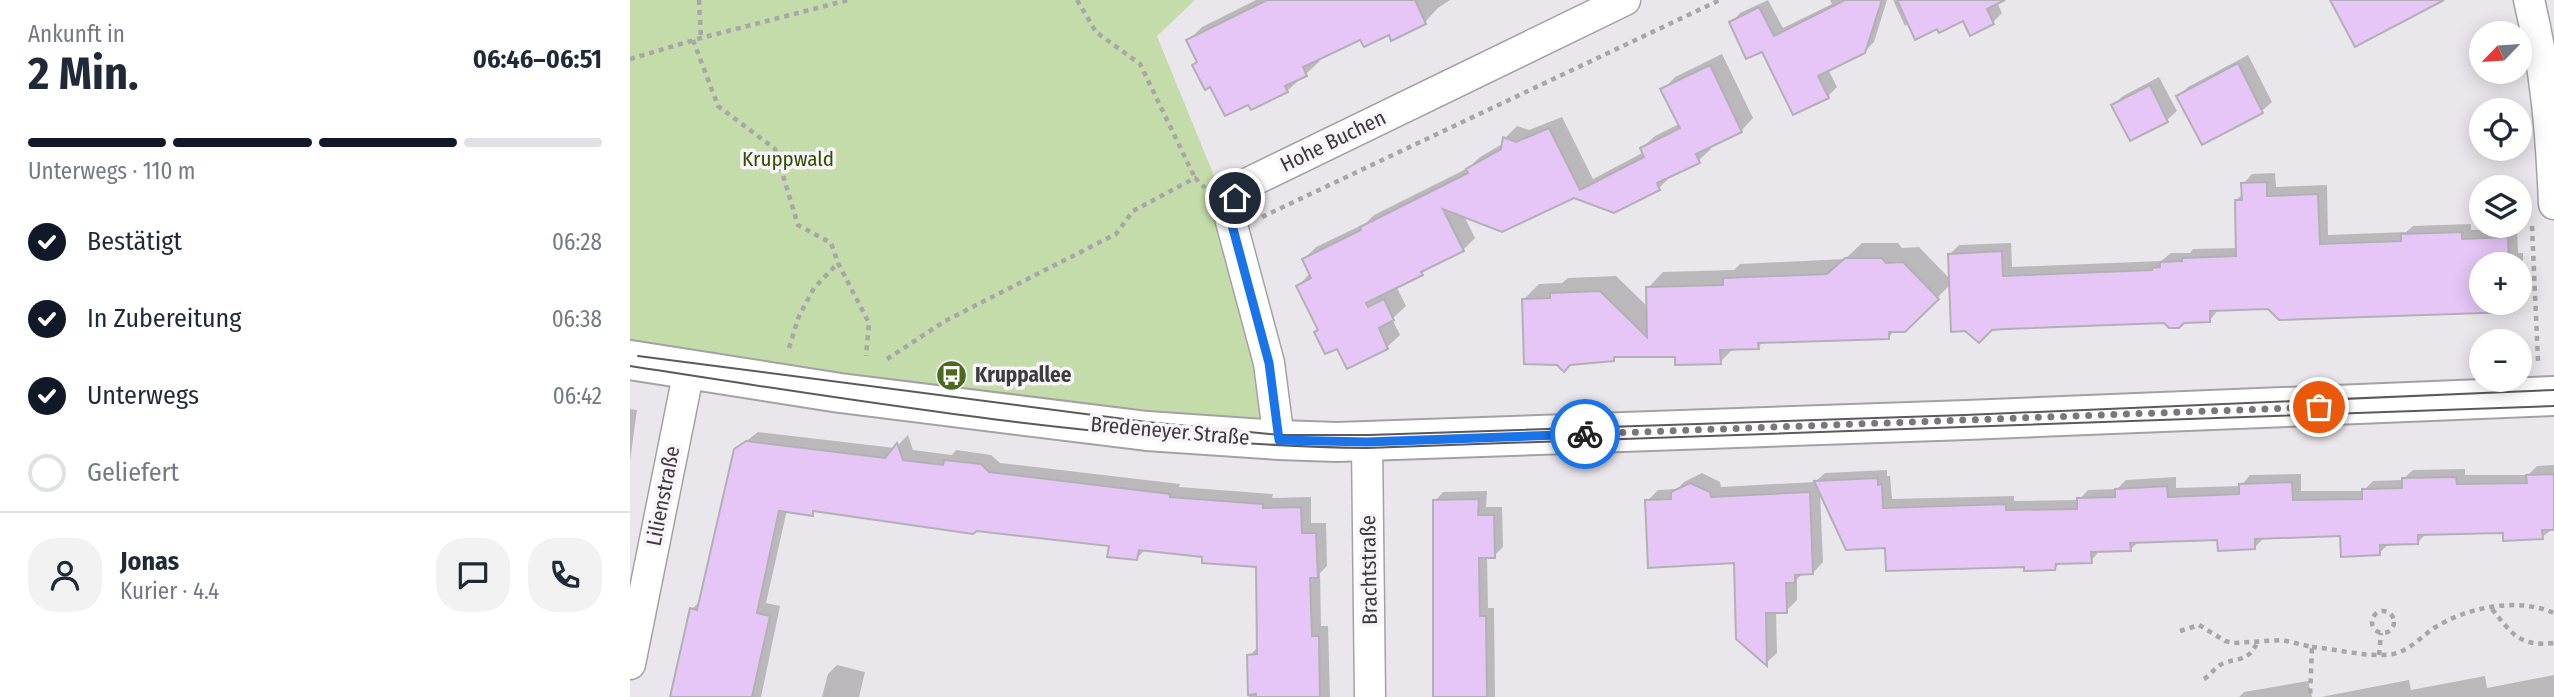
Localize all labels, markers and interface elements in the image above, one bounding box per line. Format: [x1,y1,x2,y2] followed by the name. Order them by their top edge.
[28,20,125,48] text: Ankunft in
[2469,21,2532,84] north arrow
[2469,21,2532,392] map controls
[473,44,602,75] text: 06:46–06:51
[28,46,139,101] text: 2 Min.
[2469,98,2532,161] button: locate
[1276,104,1390,178] street label: Hohe Buchen
[742,146,834,172] park label: Kruppwald
[28,157,196,185] text: Unterwegs · 110 m
[1205,168,1265,228] pin
[2469,175,2532,238] button: layers
[1216,179,1254,217] icon: home
[28,223,66,261] icon: check
[87,226,182,257] text: Bestätigt
[552,228,602,256] text: 06:28
[2469,252,2532,315] button: +
[28,300,66,338] icon: check
[87,303,241,334] text: In Zubereitung
[552,305,602,333] text: 06:38
[2469,329,2532,392] button: −
[935,358,969,392] bus stop icon: Kruppallee
[975,362,1072,388] place label: Kruppallee
[28,377,66,415] icon: check
[2289,377,2349,437] pin
[87,380,199,411] text: Unterwegs
[553,382,602,410] text: 06:42
[2300,388,2338,426] icon: bag
[1550,399,1620,469] courier
[1089,411,1251,451] street label: Bredeneyer Straße
[1566,415,1604,453] icon: bike
[641,444,685,548] street label: Lilienstraße
[87,457,179,488] text: Geliefert
[1355,515,1383,625] street label: Brachtstraße
[28,538,102,612] button: person
[436,538,510,612] button: chat
[528,538,602,612] button: phone
[120,546,179,577] text: Jonas
[120,577,219,605] text: Kurier · 4.4

